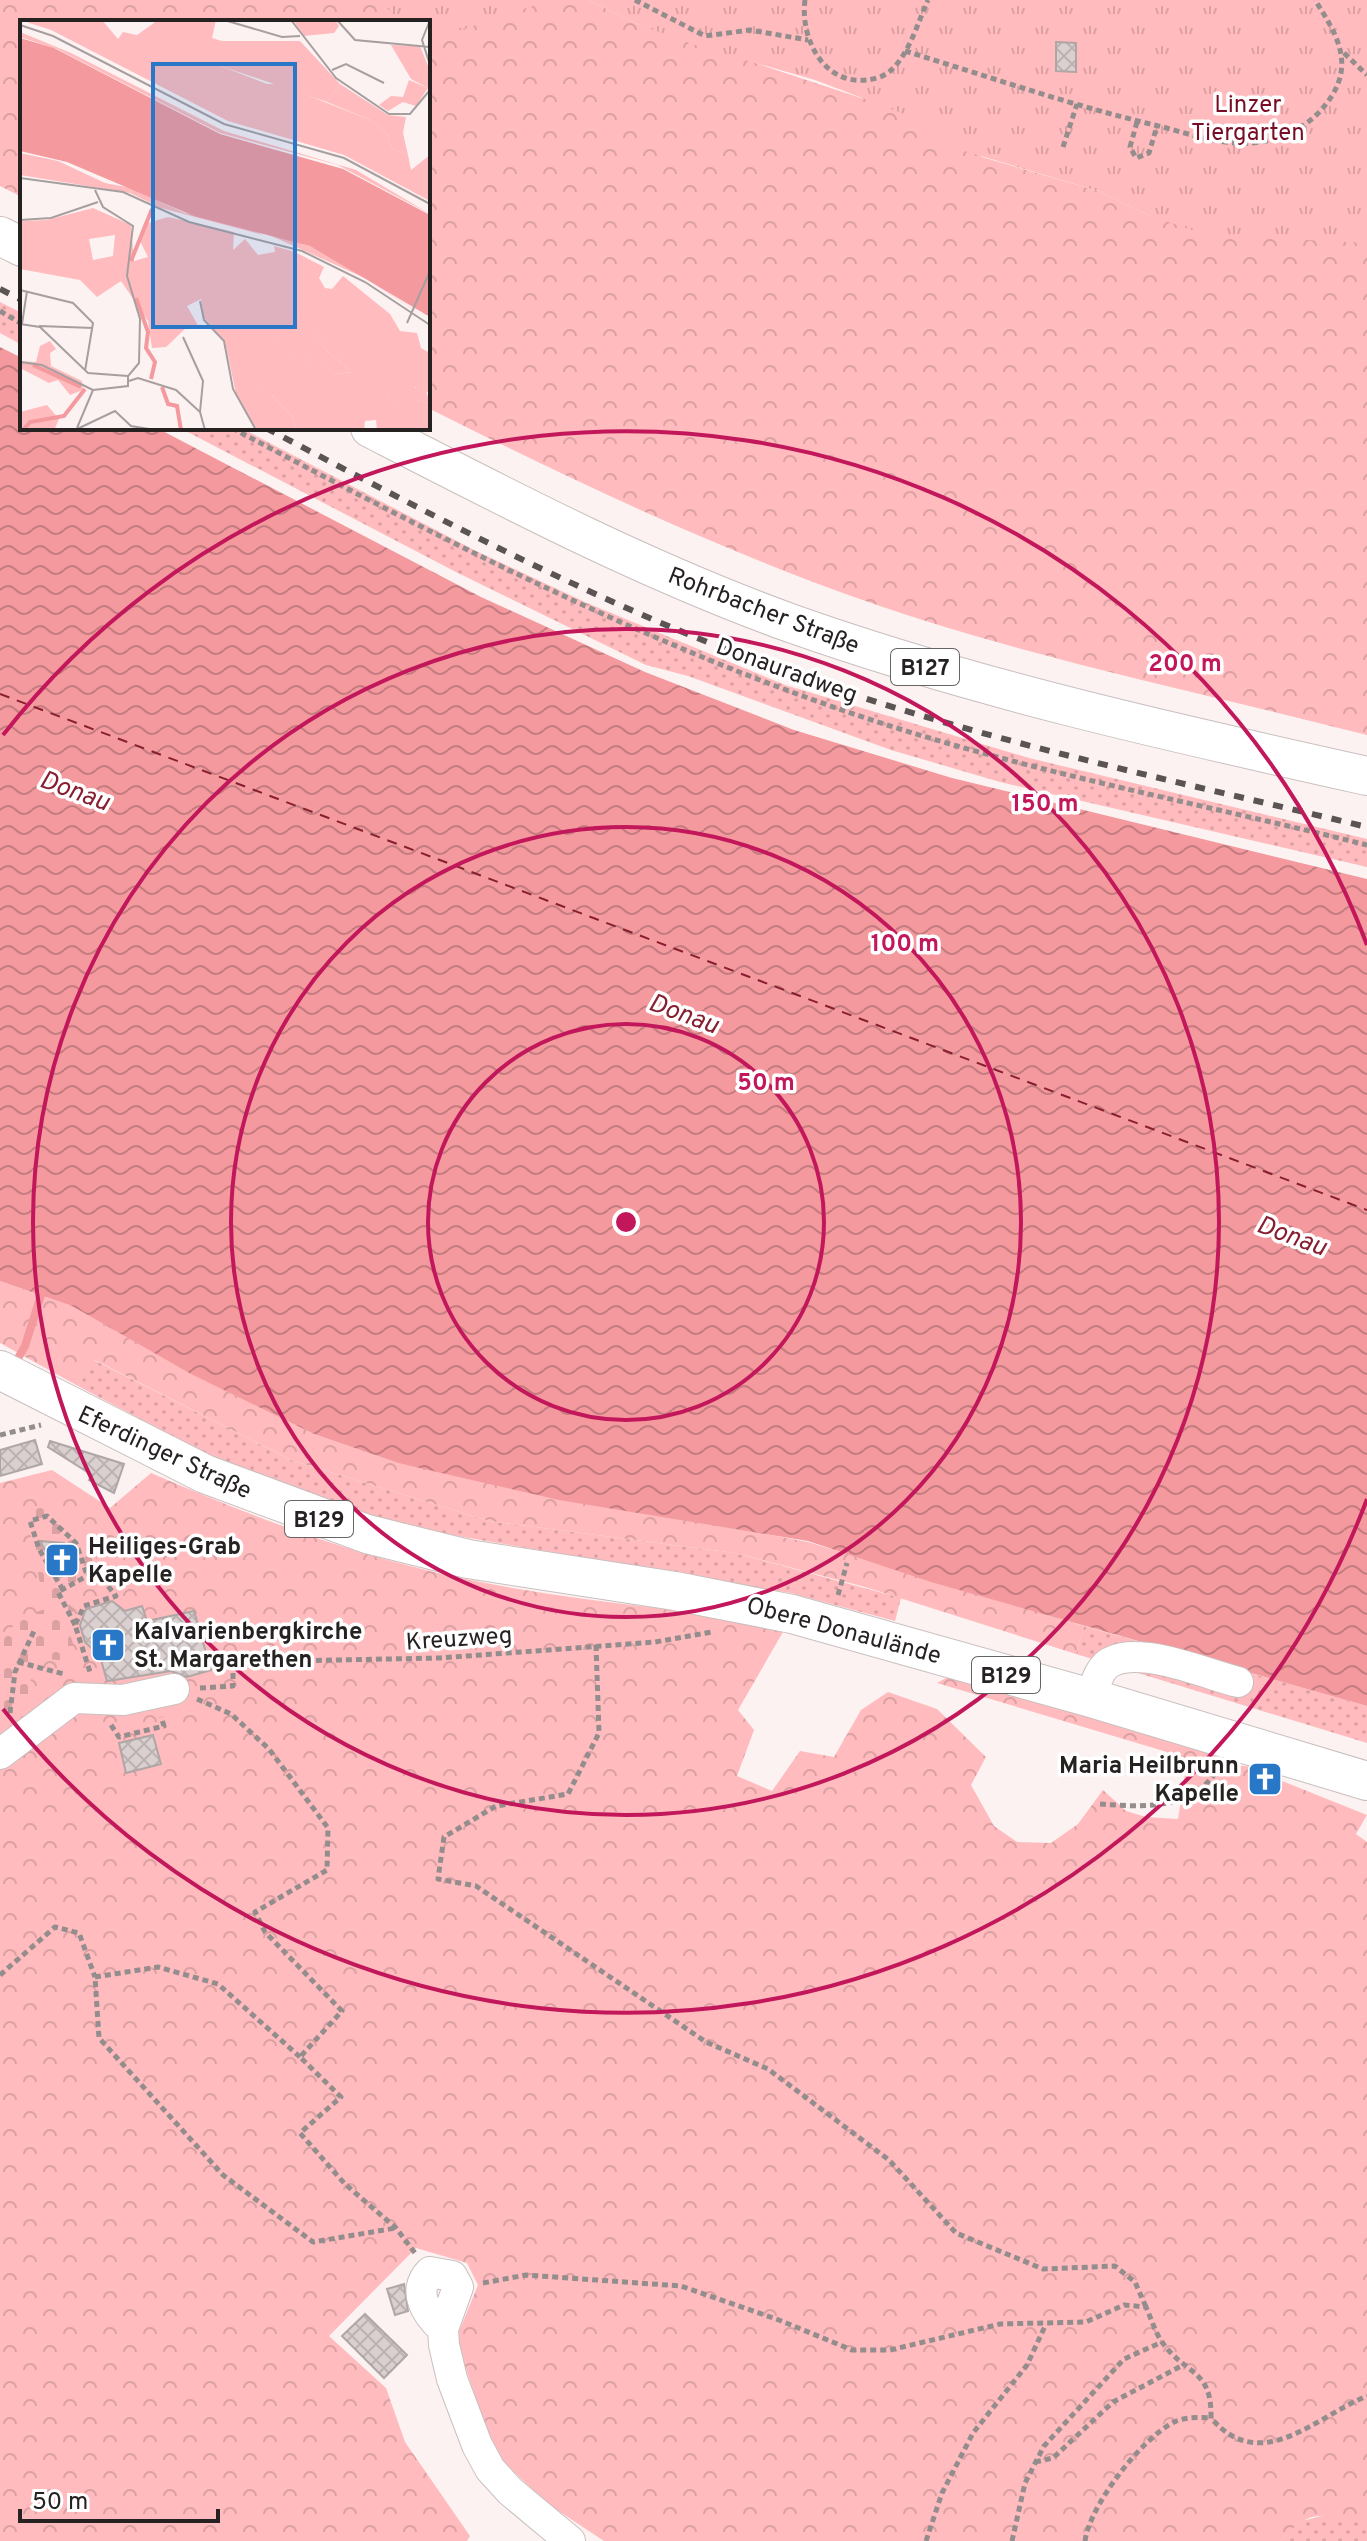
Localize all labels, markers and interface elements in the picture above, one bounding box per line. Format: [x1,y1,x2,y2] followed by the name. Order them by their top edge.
[20,20,430,430] inset map
[1191,91,1305,149] park label: Linzer Tiergarten
[663,562,863,662] street label: Rohrbacher Straße
[711,632,861,711] street label: Donauradweg
[891,649,959,685] road number: B127
[1148,650,1222,680] text: 200 m
[35,764,115,820] water label: Donau
[1011,790,1079,820] text: 150 m
[871,930,939,960] text: 100 m
[644,987,724,1043] water label: Donau
[737,1069,795,1099] text: 50 m
[612,1208,640,1236] centre of rings
[1252,1209,1332,1265] water label: Donau
[72,1400,256,1507] street label: Eferdinger Straße
[285,1501,353,1537] road number: B129
[88,1533,241,1591] place label: Heiliges-Grab Kapelle
[43,1541,81,1579] church icon: Heiliges-Grab Kapelle
[743,1592,944,1672] street label: Obere Donaulände
[134,1618,362,1676] place label: Kalvarienbergkirche St. Margarethen
[405,1621,513,1659] street label: Kreuzweg
[89,1626,127,1664] church icon: Kalvarienbergkirche St. Margarethen
[972,1657,1040,1693] road number: B129
[1059,1752,1239,1810] place label: Maria Heilbrunn Kapelle
[1246,1760,1284,1798] church icon: Maria Heilbrunn Kapelle
[20,2473,218,2523] scale bar
[32,2488,88,2518] text: 50 m

